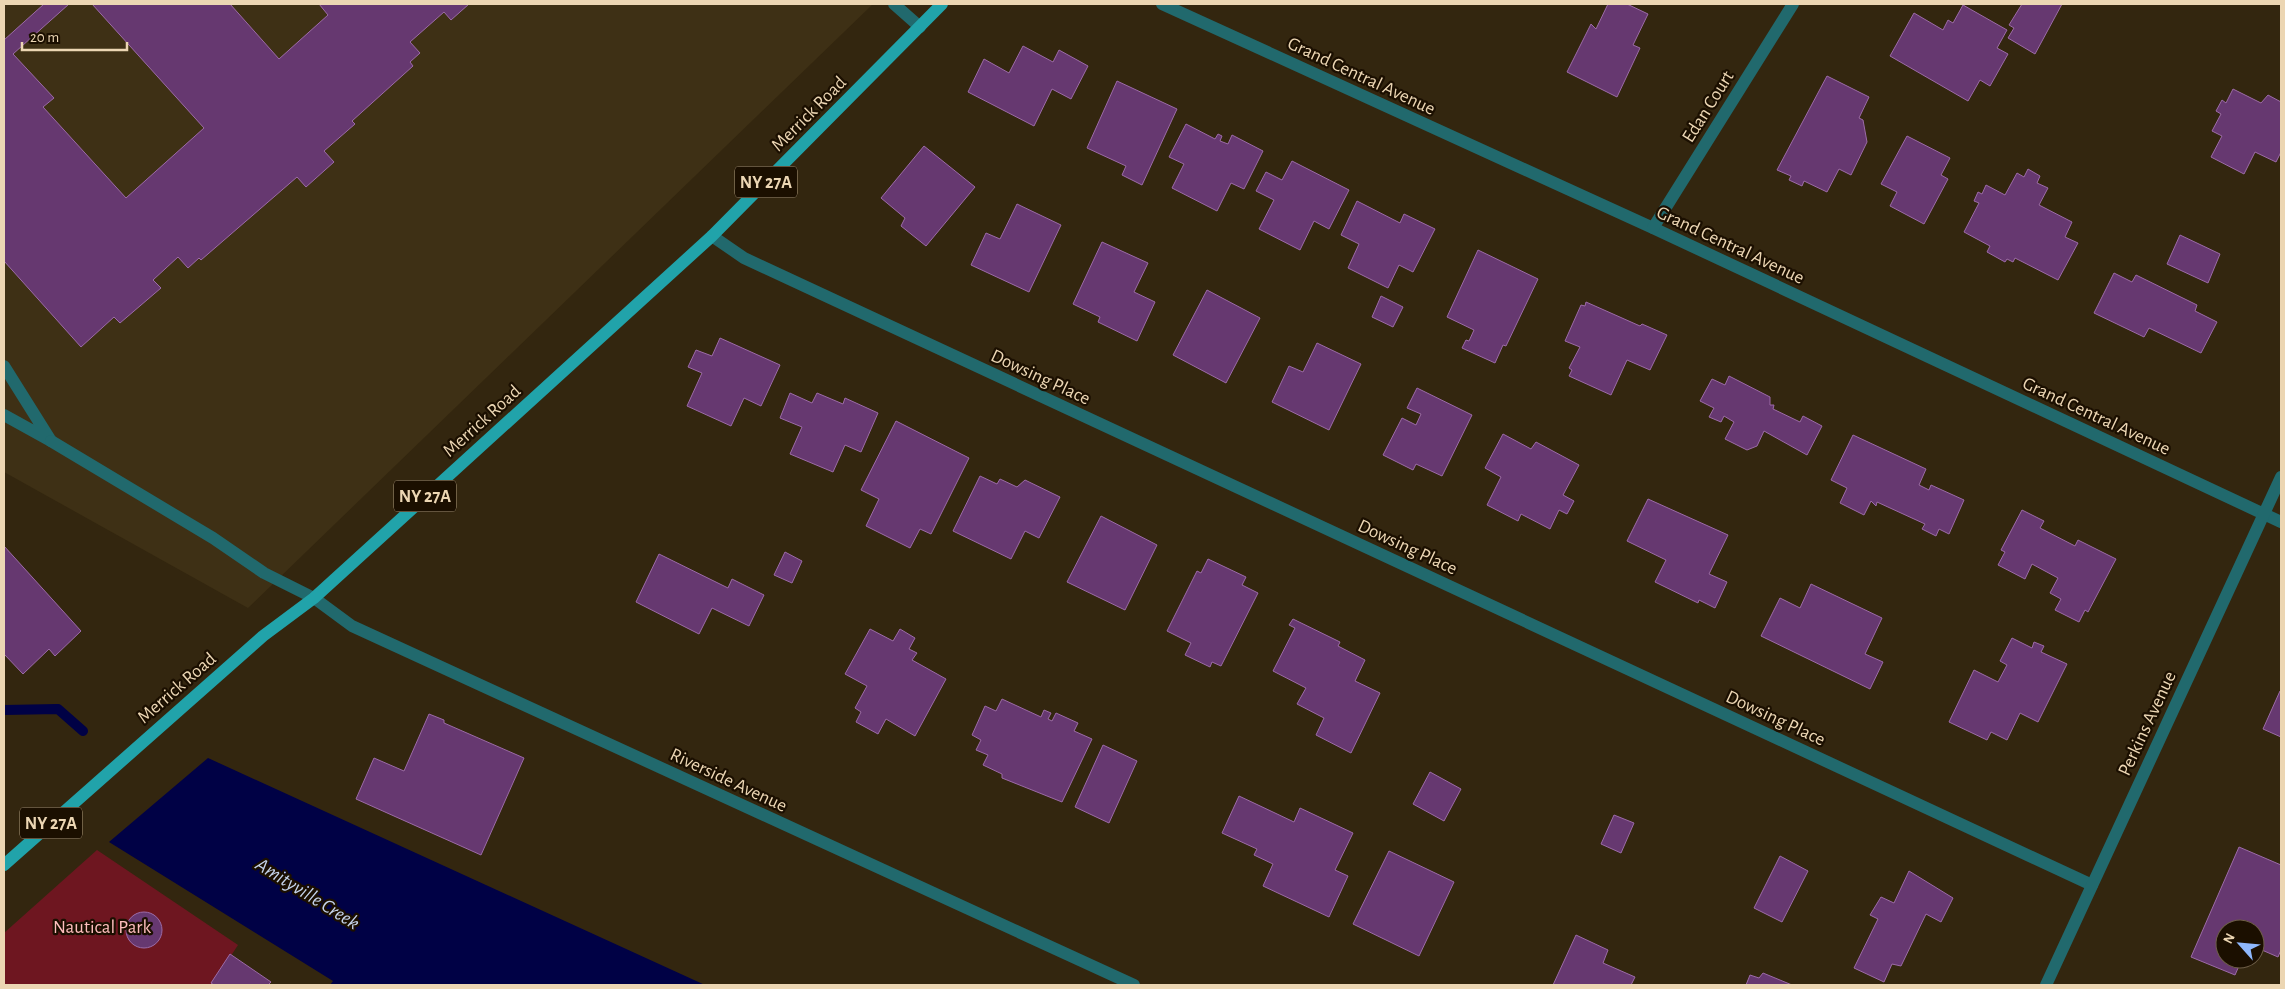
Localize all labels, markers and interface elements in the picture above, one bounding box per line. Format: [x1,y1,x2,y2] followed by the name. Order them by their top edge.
[22,20,128,52] scale bar
[30,30,59,45] text: 20 m
[1285,34,1438,119] street label: Grand Central Avenue
[1679,68,1738,146] street label: Edan Court
[768,73,850,155] street label: Merrick Road
[735,166,797,198] road number: NY 27A
[1654,203,1807,288] street label: Grand Central Avenue
[988,346,1093,409] street label: Dowsing Place
[2020,374,2173,459] street label: Grand Central Avenue
[440,381,525,461] street label: Merrick Road
[394,481,456,512] road number: NY 27A
[1355,516,1460,579] street label: Dowsing Place
[134,649,220,727] street label: Merrick Road
[2115,669,2180,779] street label: Perkins Avenue
[1723,687,1828,750] street label: Dowsing Place
[667,745,790,816] street label: Riverside Avenue
[20,808,82,838] road number: NY 27A
[251,854,363,934] water label: Amityville Creek
[53,918,151,937] park label: Nautical Park
[2215,919,2265,969] north arrow
[2221,931,2238,946] text: N

